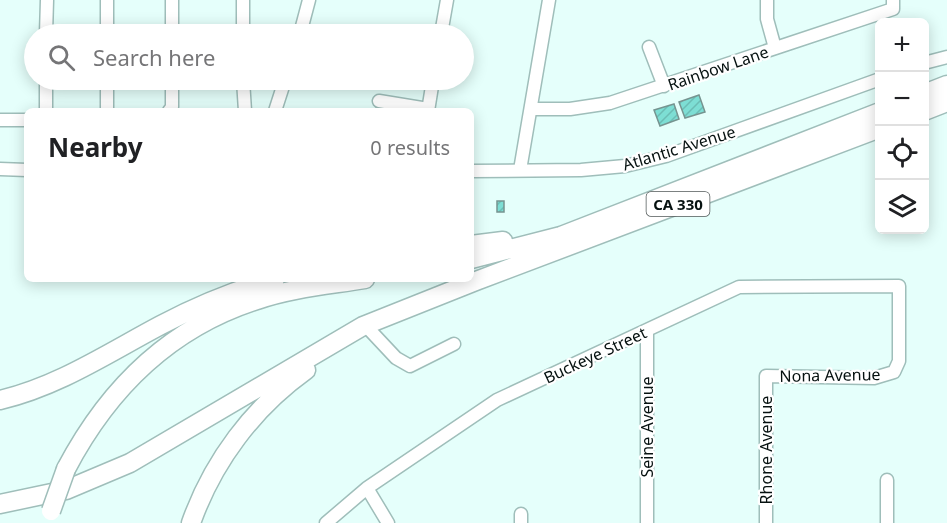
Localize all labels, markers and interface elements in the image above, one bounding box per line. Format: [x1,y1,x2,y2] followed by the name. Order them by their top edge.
[875,18,929,234] map controls
[875,18,929,72] button: +
[24,24,474,90] search box
[665,40,771,96] street label: Rainbow Lane
[45,41,78,74] icon: search
[93,42,215,72] text: Search here
[875,72,929,126] button: −
[620,120,738,176] street label: Atlantic Avenue
[875,126,929,180] button: locate
[48,129,143,165] text: Nearby
[370,134,450,161] text: 0 results
[875,180,929,234] button: layers
[646,192,710,216] road number: CA 330
[540,321,650,388] street label: Buckeye Street
[779,363,881,387] street label: Nona Avenue
[636,376,658,478] street label: Seine Avenue
[755,396,777,504] street label: Rhone Avenue

